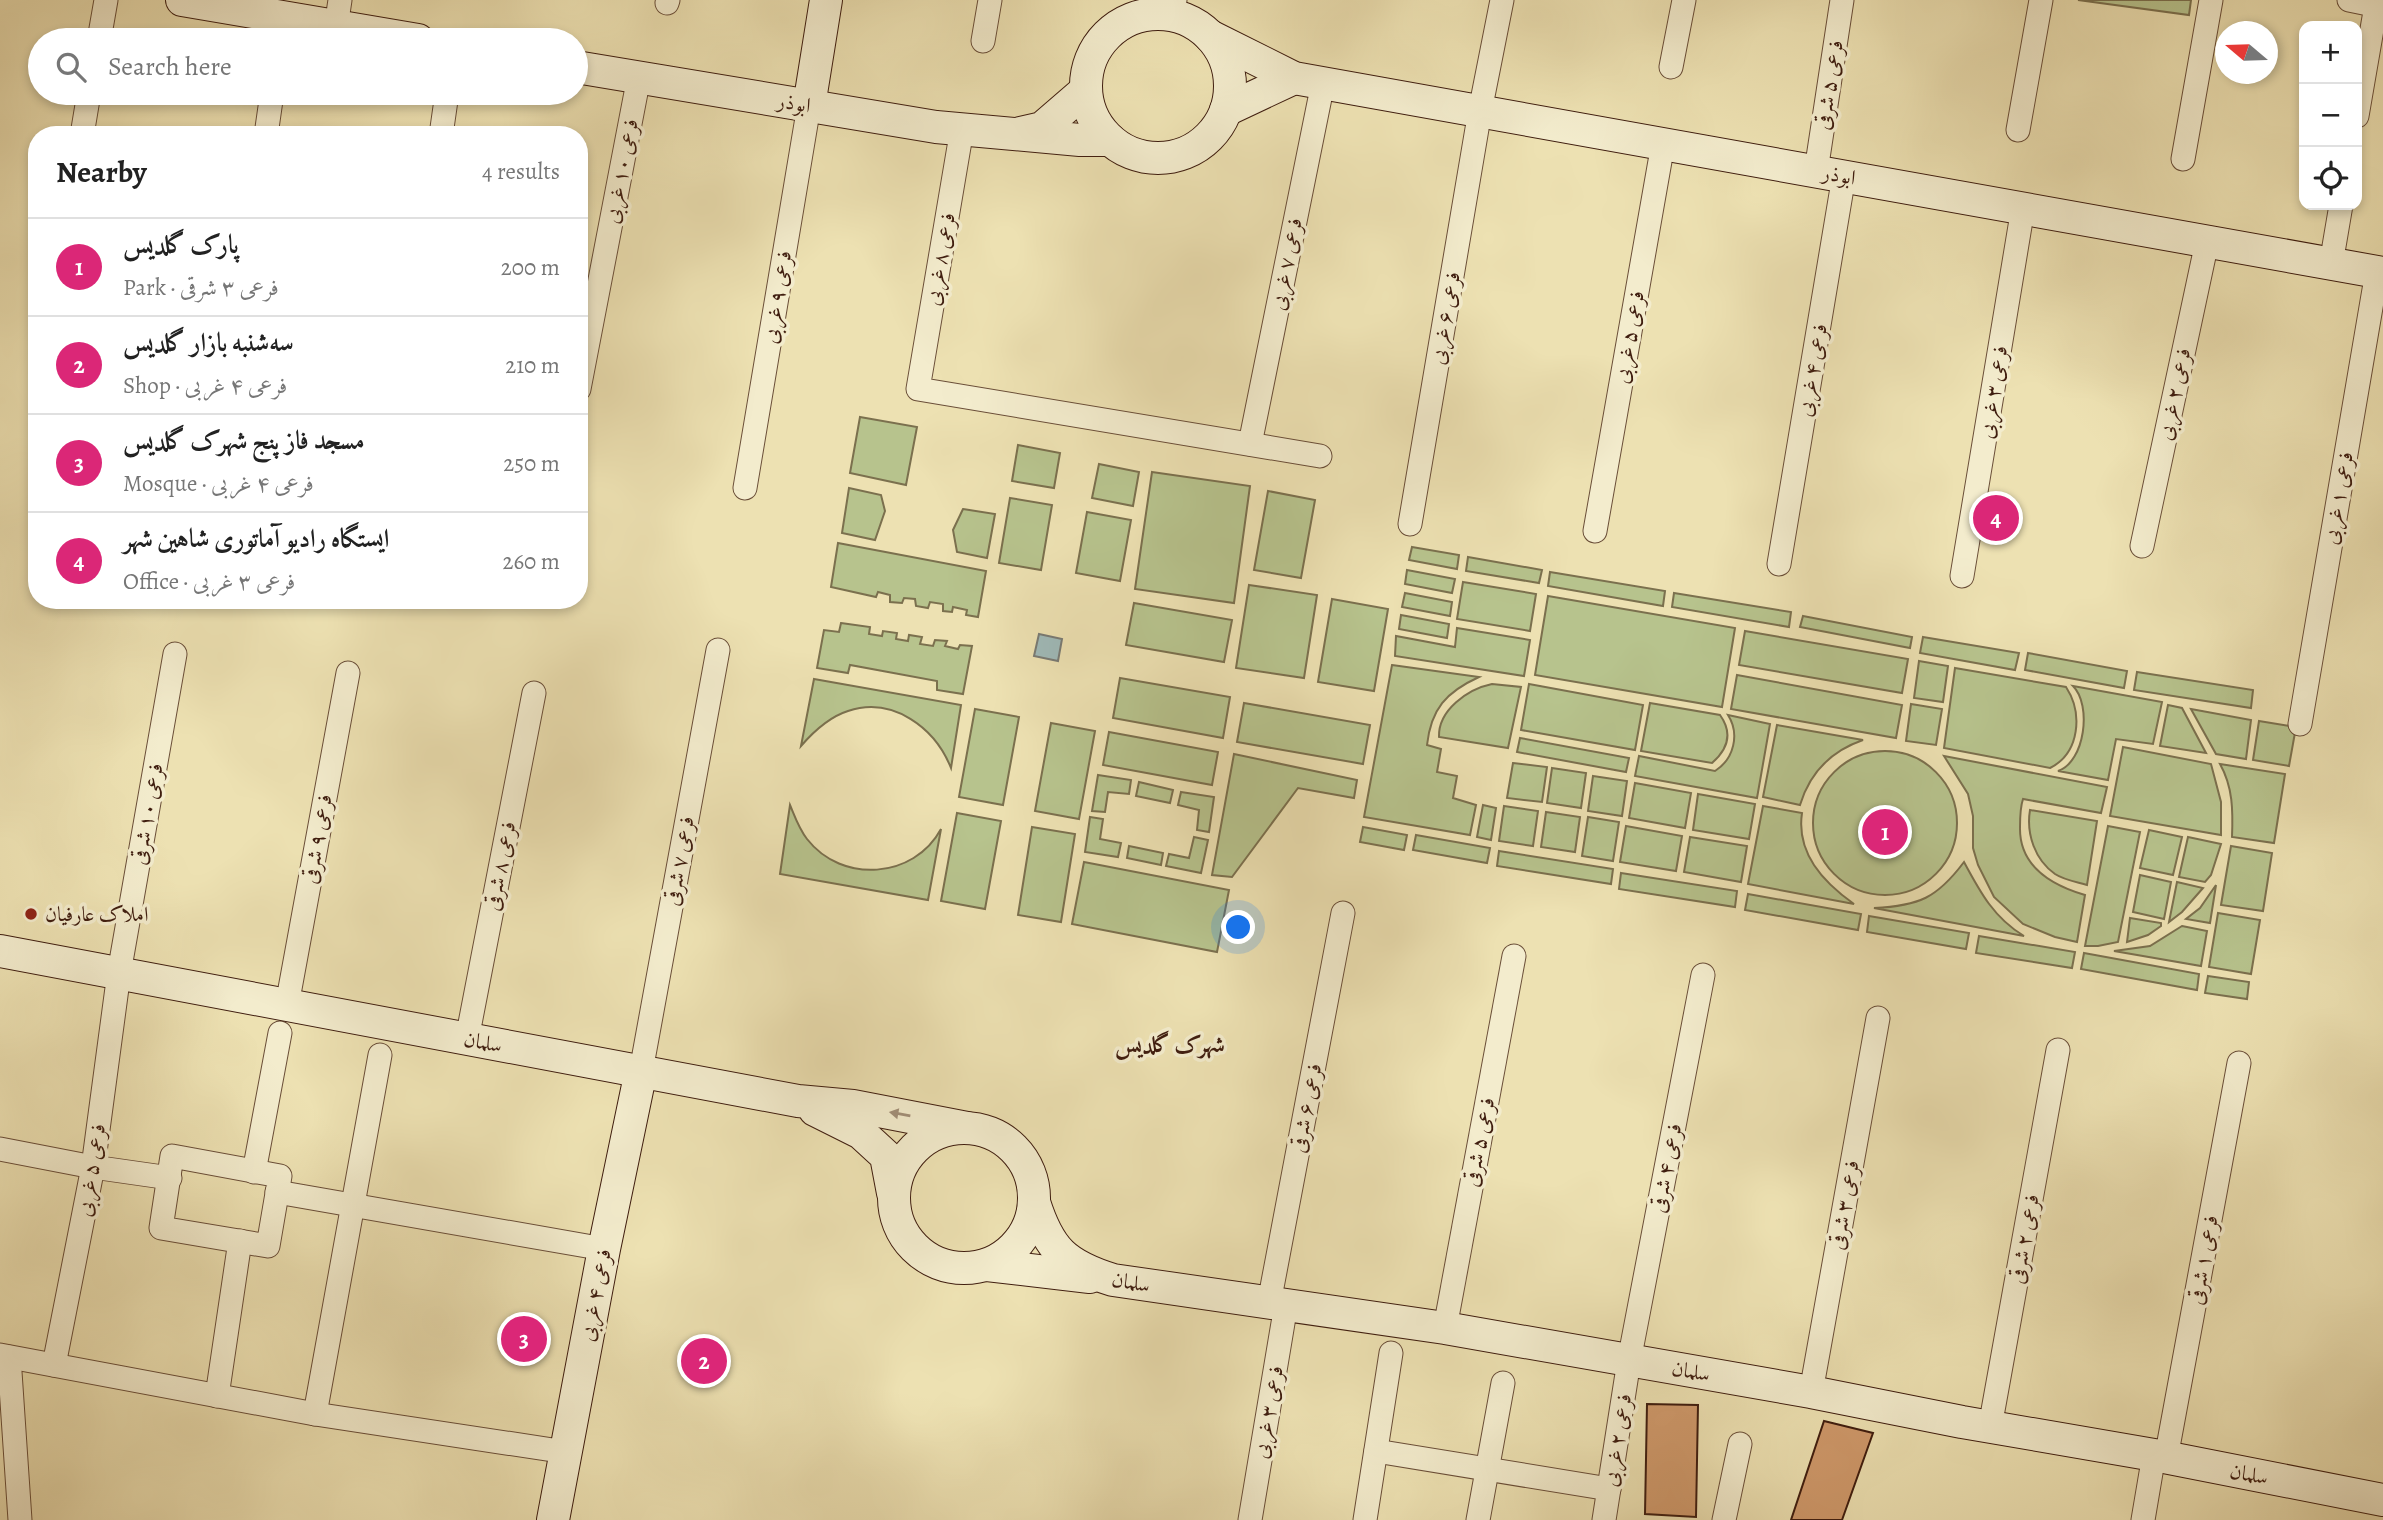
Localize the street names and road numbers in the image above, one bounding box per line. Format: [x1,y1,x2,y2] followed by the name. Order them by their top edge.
[1808,38,1850,132] street label: فرعی ۵ شرقی
[773,86,813,119] street label: ابوذر
[597,116,646,226] street label: فرعی ۱۰ غربی
[1818,158,1858,192] street label: ابوذر
[918,210,963,308] street label: فرعی ۸ غربی
[1263,215,1310,313] street label: فرعی ۷ غربی
[756,249,799,346] street label: فرعی ۹ غربی
[1423,269,1468,367] street label: فرعی ۶ غربی
[1607,288,1652,386] street label: فرعی ۵ غربی
[1790,321,1835,419] street label: فرعی ۴ غربی
[1972,344,2015,441] street label: فرعی ۳ غربی
[2151,345,2198,443] street label: فرعی ۲ غربی
[2316,449,2361,547] street label: فرعی ۱ غربی
[124,761,170,867] street label: فرعی ۱۰ شرقی
[295,792,339,886] street label: فرعی ۹ شرقی
[657,814,701,908] street label: فرعی ۷ شرقی
[478,819,522,913] street label: فرعی ۸ شرقی
[461,1025,505,1059] street label: سلمان
[1284,1061,1328,1155] street label: فرعی ۶ شرقی
[1457,1095,1501,1189] street label: فرعی ۵ شرقی
[1644,1121,1688,1215] street label: فرعی ۴ شرقی
[70,1122,113,1219] street label: فرعی ۵ غربی
[1822,1158,1866,1252] street label: فرعی ۳ شرقی
[2002,1192,2046,1286] street label: فرعی ۲ شرقی
[2181,1213,2225,1307] street label: فرعی ۱ شرقی
[572,1246,619,1344] street label: فرعی ۴ غربی
[1110,1265,1152,1299] street label: سلمان
[1670,1354,1712,1388] street label: سلمان
[1246,1363,1291,1461] street label: فرعی ۳ غربی
[1596,1392,1639,1489] street label: فرعی ۲ غربی
[2227,1457,2271,1491] street label: سلمان

